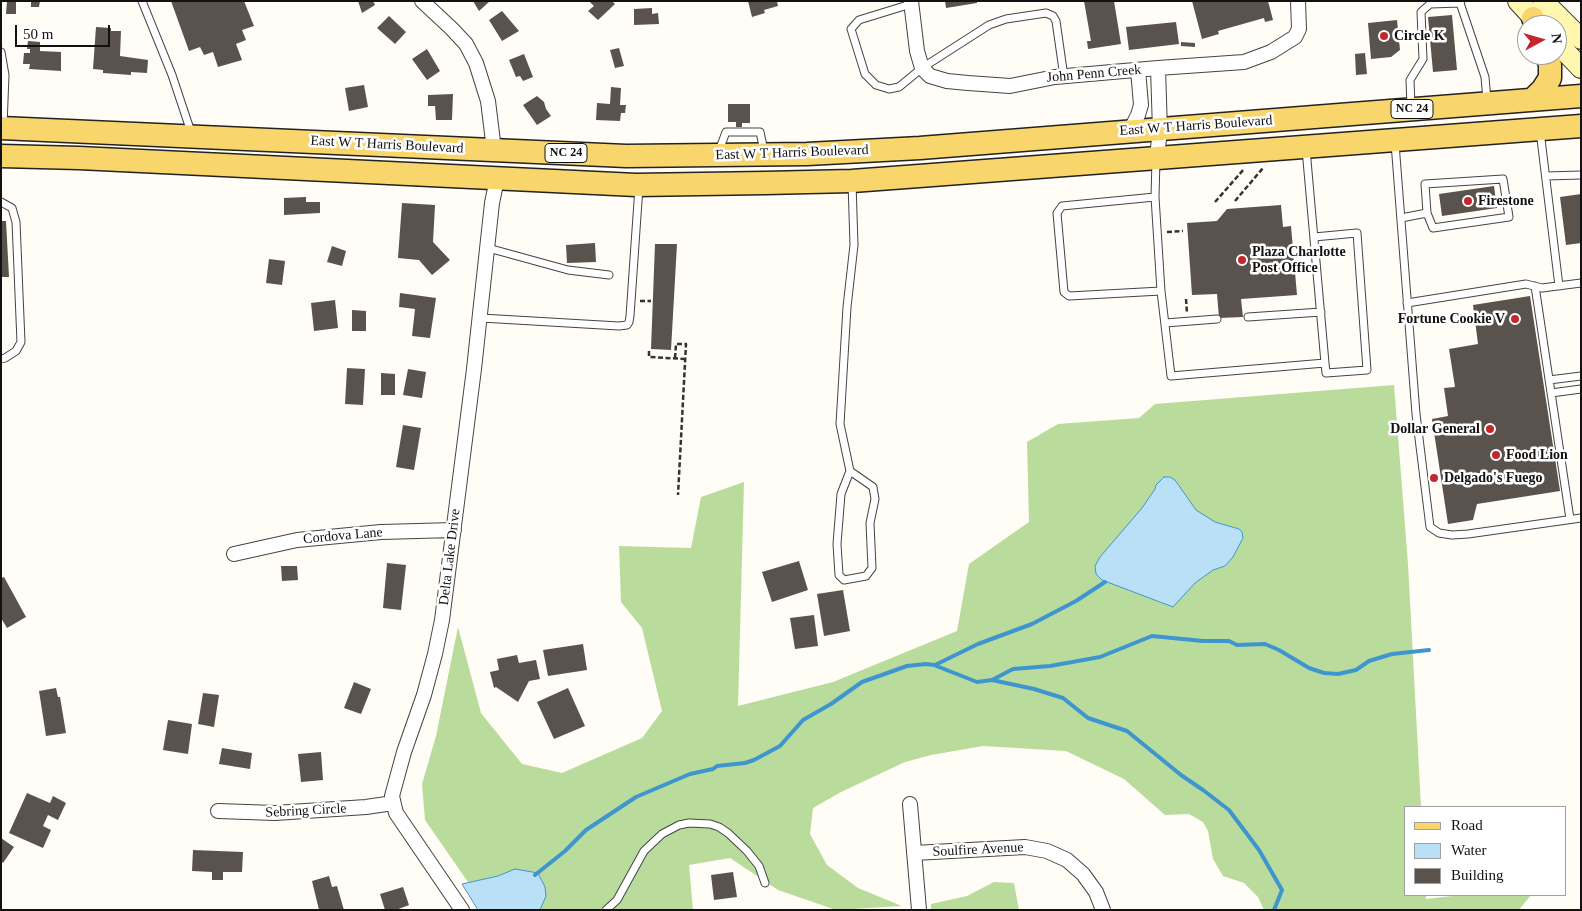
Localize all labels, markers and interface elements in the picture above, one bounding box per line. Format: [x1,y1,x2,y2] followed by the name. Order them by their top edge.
[18,15,112,47] scale bar
[1517,15,1567,65] north arrow
[23,26,53,42] text: 50 m
[1394,28,1445,44] place label: Circle K
[1378,30,1390,42] marker: Circle K
[1548,33,1564,44] text: N
[1046,61,1142,87] street label: John Penn Creek
[1391,100,1433,118] road number: NC 24
[1119,112,1273,140] street label: East W T Harris Boulevard
[310,133,464,157] street label: East W T Harris Boulevard
[715,142,869,164] street label: East W T Harris Boulevard
[545,144,587,162] road number: NC 24
[1478,193,1534,209] place label: Firestone
[1462,195,1474,207] marker: Firestone
[1252,244,1346,276] place label: Plaza Charlotte Post Office
[1236,254,1248,266] marker: Plaza Charlotte Post Office
[1398,311,1505,327] place label: Fortune Cookie V
[1509,313,1521,325] marker: Fortune Cookie V
[1390,421,1480,437] place label: Dollar General
[1484,423,1496,435] marker: Dollar General
[1506,447,1568,463] place label: Food Lion
[1490,449,1502,461] marker: Food Lion
[1444,470,1542,486] place label: Delgado's Fuego
[1428,472,1440,484] marker: Delgado's Fuego
[436,508,464,606] street label: Delta Lake Drive
[303,524,383,548] street label: Cordova Lane
[265,800,347,822] street label: Sebring Circle
[1404,806,1567,896] legend
[1451,817,1483,833] text: Road
[932,839,1024,861] street label: Soulfire Avenue
[1451,842,1486,858] text: Water
[1451,867,1504,883] text: Building

